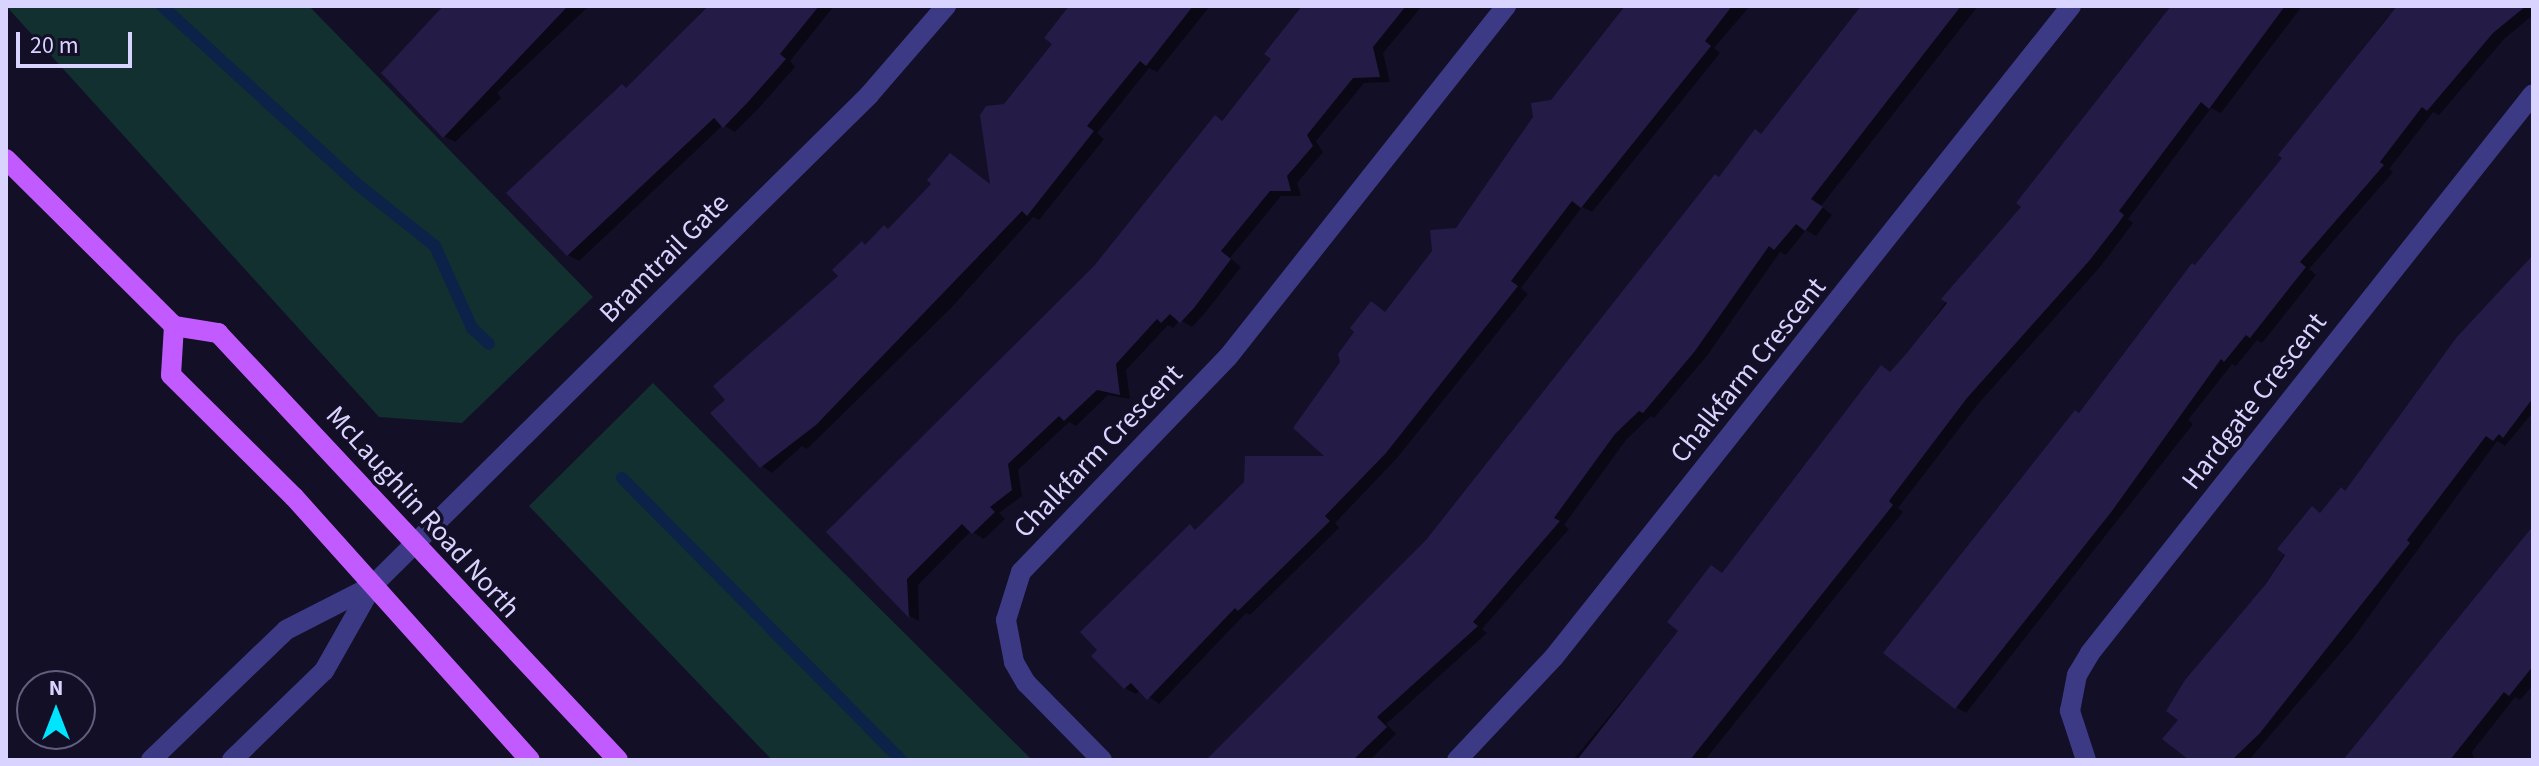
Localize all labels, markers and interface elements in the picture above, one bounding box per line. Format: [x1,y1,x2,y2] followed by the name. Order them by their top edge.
[20,16,136,66] scale bar
[30,28,79,63] text: 20 m
[592,186,736,330] street label: Bramtrail Gate
[1663,271,1833,469] street label: Chalkfarm Crescent
[2175,306,2333,496] street label: Hardgate Crescent
[1007,357,1189,545] street label: Chalkfarm Crescent
[319,399,527,625] street label: McLaughlin Road North
[16,670,96,750] north arrow
[49,672,63,704] text: N

